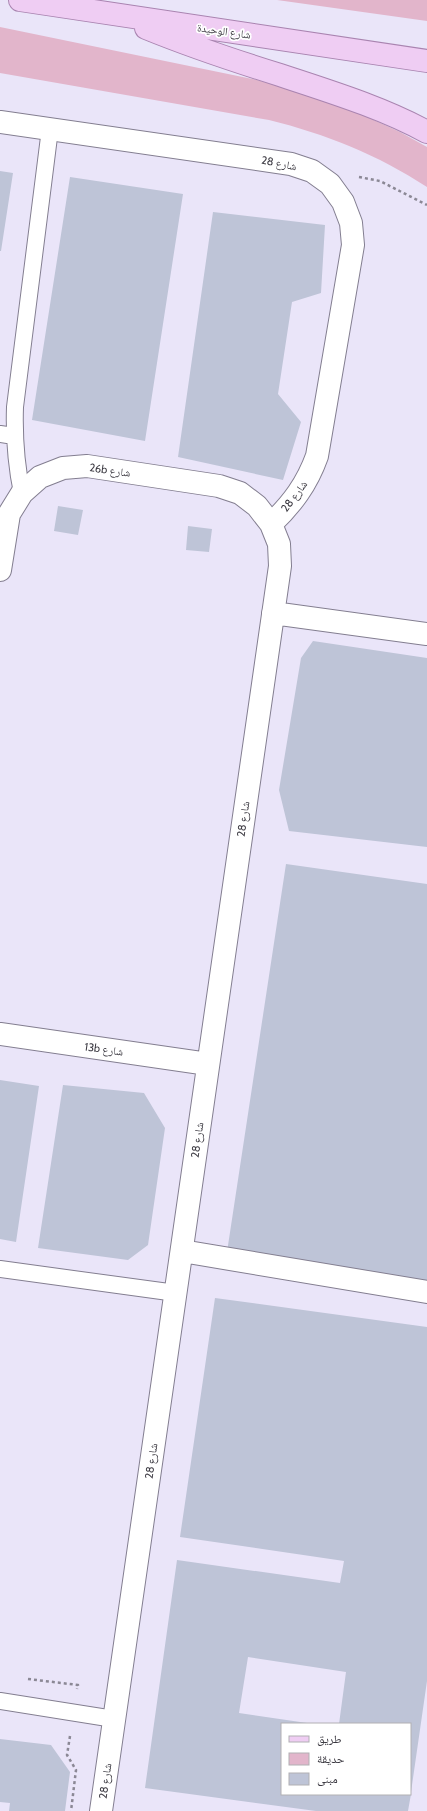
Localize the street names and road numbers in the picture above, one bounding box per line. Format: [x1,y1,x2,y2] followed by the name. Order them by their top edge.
[196,20,252,42] street label: شارع الوحيدة
[260,153,298,173] street label: شارع 28
[88,460,132,480] street label: 26b شارع
[278,477,310,515] street label: شارع 28
[234,800,252,838] street label: شارع 28
[84,1039,124,1059] street label: 13b شارع
[188,1121,206,1159] street label: شارع 28
[142,1442,160,1480] street label: شارع 28
[96,1762,114,1800] street label: شارع 28

